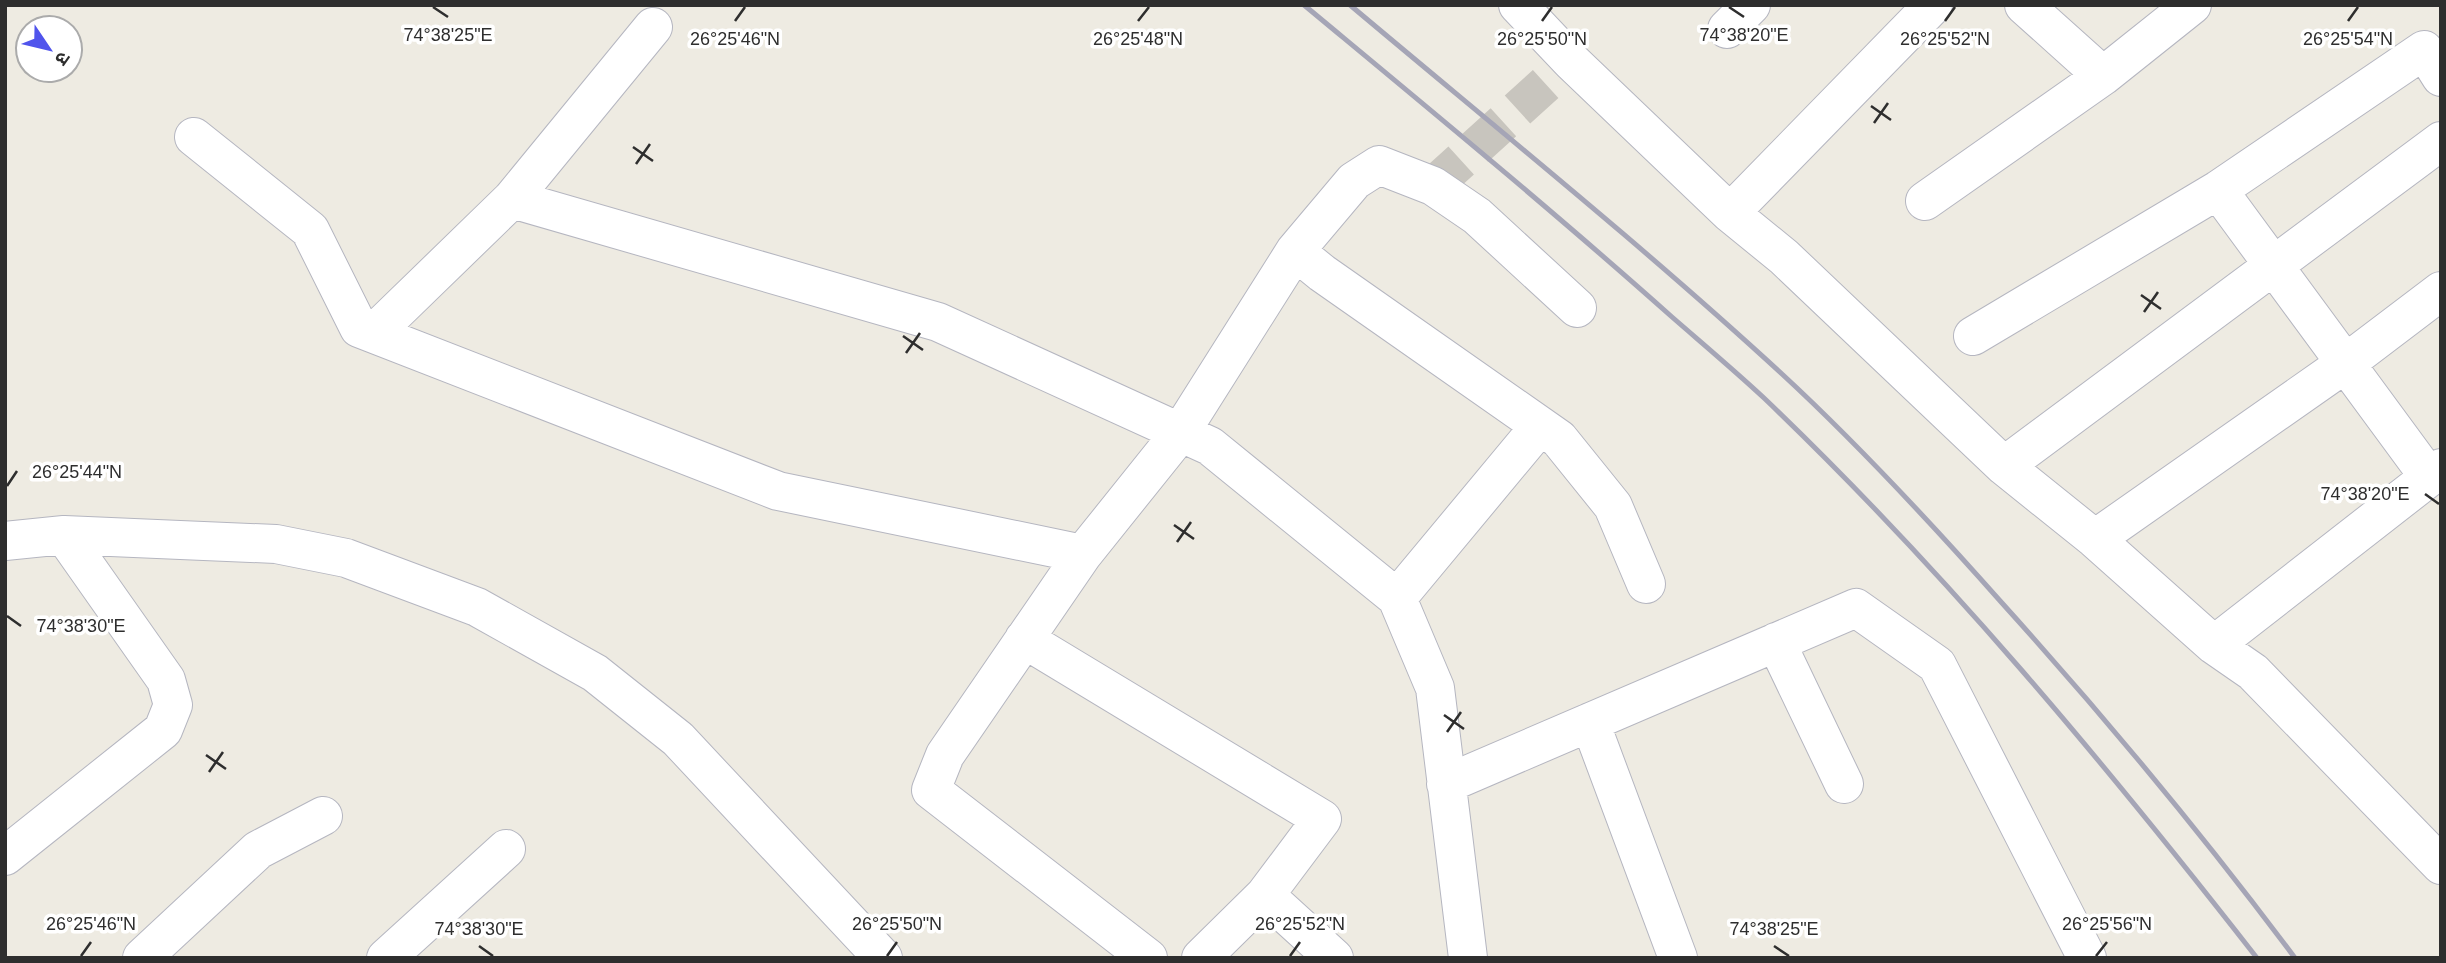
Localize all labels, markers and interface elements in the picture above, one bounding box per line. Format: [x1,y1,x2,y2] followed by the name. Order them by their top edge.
[14,14,84,84] north arrow
[403,25,493,45] text: 74°38'25"E
[1699,25,1789,45] text: 74°38'20"E
[690,29,780,49] text: 26°25'46"N
[1093,29,1183,49] text: 26°25'48"N
[1497,29,1587,49] text: 26°25'50"N
[1900,29,1990,49] text: 26°25'52"N
[2303,29,2393,49] text: 26°25'54"N
[50,48,74,70] text: उ
[32,462,122,482] text: 26°25'44"N
[2320,484,2410,504] text: 74°38'20"E
[36,616,126,636] text: 74°38'30"E
[46,914,136,934] text: 26°25'46"N
[852,914,942,934] text: 26°25'50"N
[1255,914,1345,934] text: 26°25'52"N
[2062,914,2152,934] text: 26°25'56"N
[434,919,524,939] text: 74°38'30"E
[1729,919,1819,939] text: 74°38'25"E

